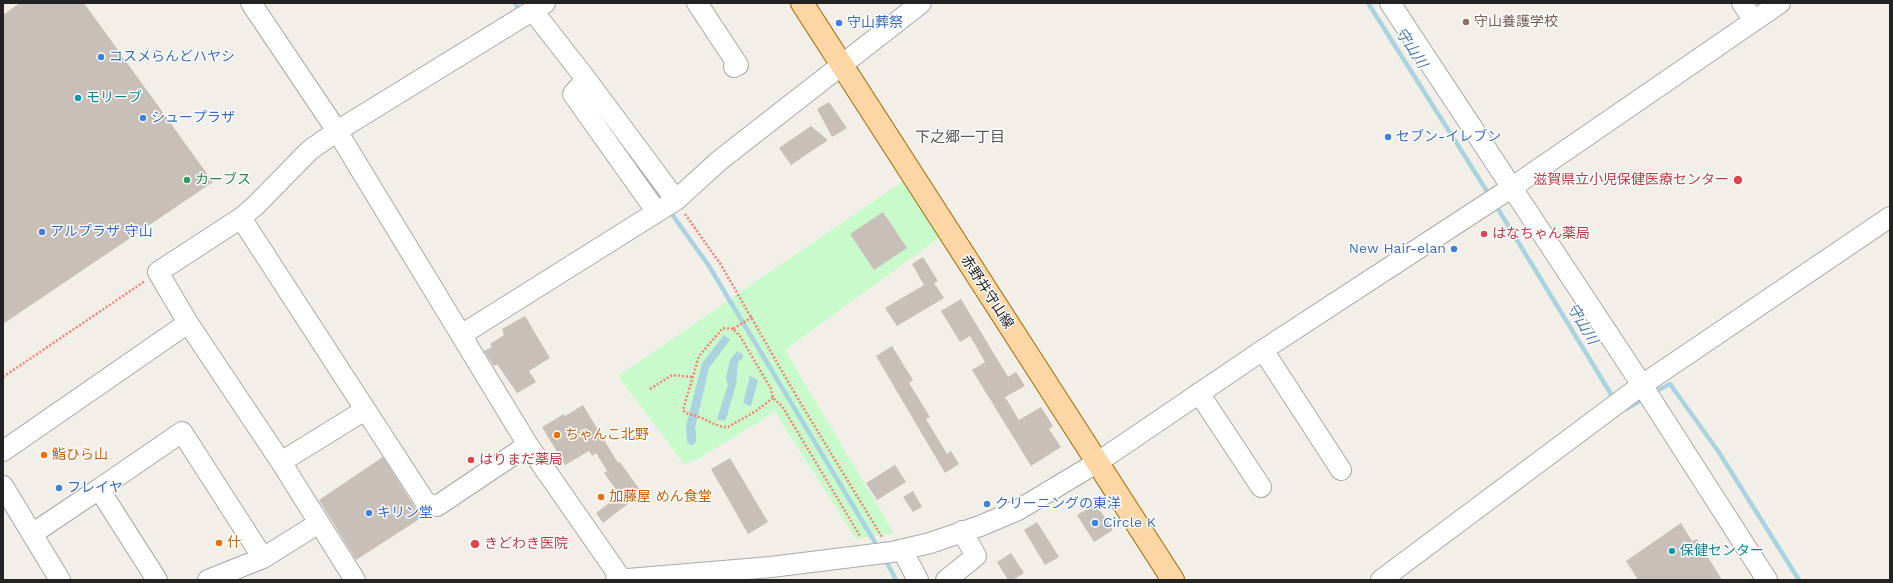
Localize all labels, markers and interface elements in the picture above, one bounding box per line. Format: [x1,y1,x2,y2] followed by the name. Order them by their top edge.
[1474,14,1558,30] place label: 守山養護学校
[847,15,903,31] place label: 守山葬祭
[1461,17,1471,27] marker: 守山養護学校
[834,18,844,28] marker: 守山葬祭
[1391,24,1431,72] water label: 守山川
[109,49,235,65] place label: コスメらんどハヤシ
[96,52,106,62] marker: コスメらんどハヤシ
[86,90,142,106] place label: モリーブ
[73,93,83,103] marker: モリーブ
[151,110,235,126] place label: シュープラザ
[138,113,148,123] marker: シュープラザ
[915,129,1005,147] district label: 下之郷一丁目
[1396,129,1501,145] place label: セブン-イレブン
[1383,132,1393,142] marker: セブン-イレブン
[195,172,251,188] place label: カーブス
[1533,172,1729,188] place label: 滋賀県立小児保健医療センター
[1732,174,1744,186] marker: 滋賀県立小児保健医療センター
[182,175,192,185] marker: カーブス
[50,224,153,240] place label: アルプラザ 守山
[1492,226,1590,242] place label: はなちゃん薬局
[37,227,47,237] marker: アルプラザ 守山
[1479,229,1489,239] marker: はなちゃん薬局
[1349,241,1446,257] place label: New Hair-elan
[1449,244,1459,254] marker: New Hair-elan
[957,252,1017,332] street label: 赤野井守山線
[1563,300,1601,348] water label: 守山川
[565,427,649,443] place label: ちゃんこ北野
[552,430,562,440] marker: ちゃんこ北野
[52,447,108,463] place label: 鮨ひら山
[39,450,49,460] marker: 鮨ひら山
[479,452,563,468] place label: はりまだ薬局
[466,455,476,465] marker: はりまだ薬局
[67,480,123,496] place label: フレイヤ
[54,483,64,493] marker: フレイヤ
[609,489,712,505] place label: 加藤屋 めん食堂
[596,492,606,502] marker: 加藤屋 めん食堂
[995,496,1121,512] place label: クリーニングの東洋
[982,499,992,509] marker: クリーニングの東洋
[377,505,433,521] place label: キリン堂
[364,508,374,518] marker: キリン堂
[1103,515,1156,531] place label: Circle K
[1090,518,1100,528] marker: Circle K
[227,535,241,551] place label: 什
[484,536,568,552] place label: きどわき医院
[214,538,224,548] marker: 什
[469,538,481,550] marker: きどわき医院
[1680,543,1764,559] place label: 保健センター
[1667,546,1677,556] marker: 保健センター

